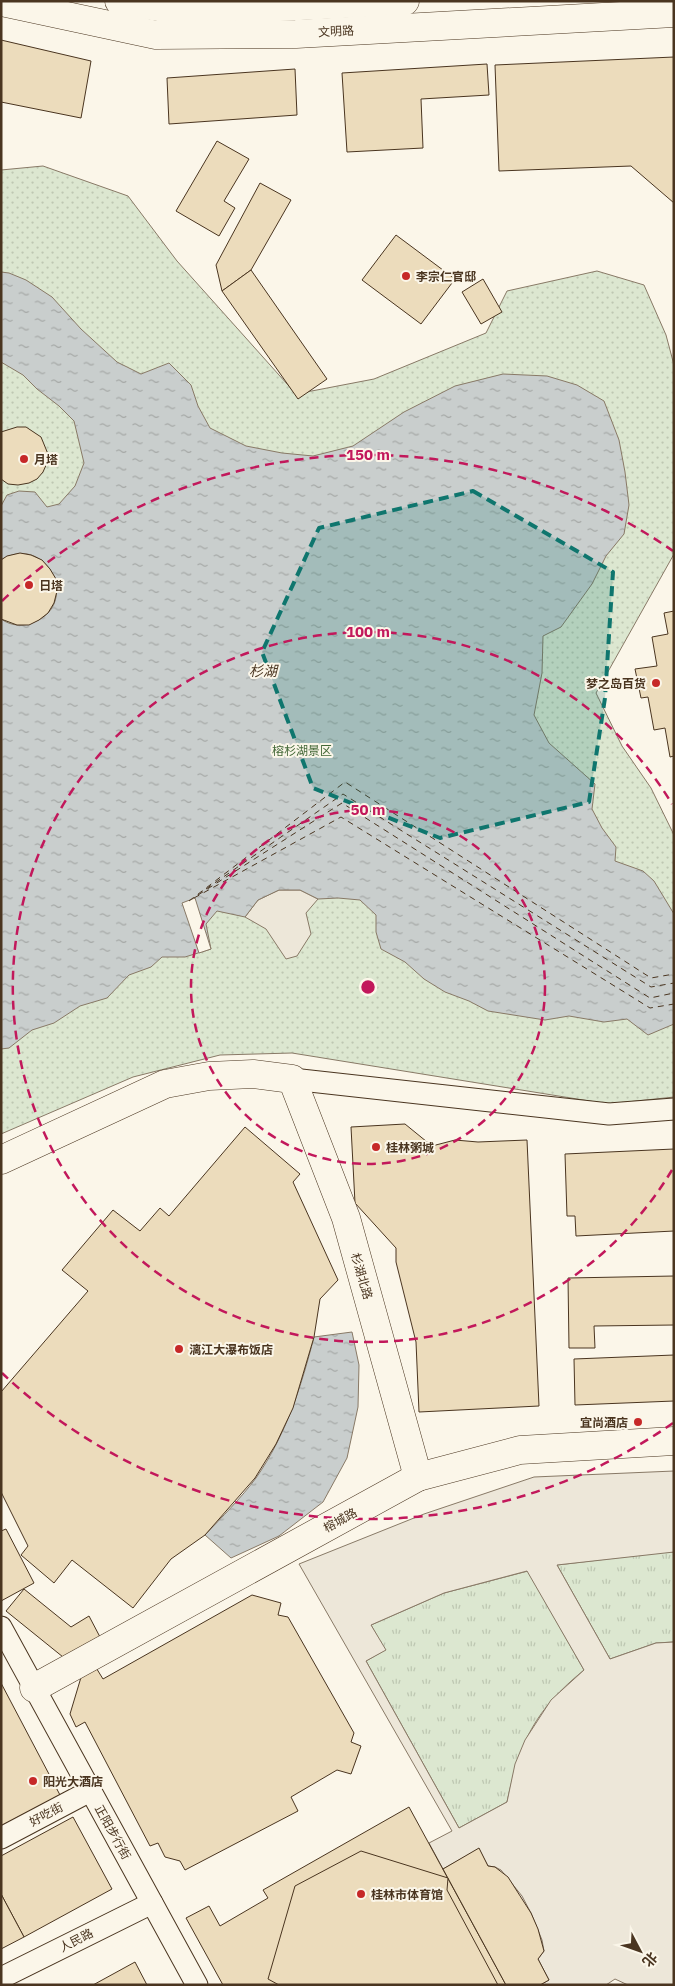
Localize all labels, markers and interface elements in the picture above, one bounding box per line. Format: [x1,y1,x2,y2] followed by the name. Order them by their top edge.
[318,23,354,39] street label: 文明路
[416,269,476,284] place label: 李宗仁官邸
[400,270,412,282] marker: 李宗仁官邸
[346,445,390,464] text: 150 m
[34,452,58,467] place label: 月塔
[18,453,30,465] marker: 月塔
[39,578,63,593] place label: 日塔
[23,579,35,591] marker: 日塔
[346,622,390,641] text: 100 m
[249,662,279,680] water label: 杉湖
[586,676,646,691] place label: 梦之岛百货
[650,677,662,689] marker: 梦之岛百货
[272,743,332,758] park label: 榕杉湖景区
[351,800,385,819] text: 50 m
[359,978,377,996] centre of rings
[386,1140,434,1155] place label: 桂林粥城
[370,1141,382,1153] marker: 桂林粥城
[348,1251,376,1301] street label: 杉湖北路
[189,1342,273,1357] place label: 漓江大瀑布饭店
[173,1343,185,1355] marker: 漓江大瀑布饭店
[580,1415,628,1430] place label: 宜尚酒店
[632,1416,644,1428] marker: 宜尚酒店
[321,1505,359,1535] street label: 榕城路
[43,1774,103,1789] place label: 阳光大酒店
[27,1775,39,1787] marker: 阳光大酒店
[27,1799,65,1829] street label: 好吃街
[92,1802,134,1862] street label: 正阳步行街
[371,1887,443,1902] place label: 桂林市体育馆
[355,1888,367,1900] marker: 桂林市体育馆
[57,1925,95,1955] street label: 人民路
[615,1926,665,1976] north arrow
[638,1948,661,1971] text: 北

